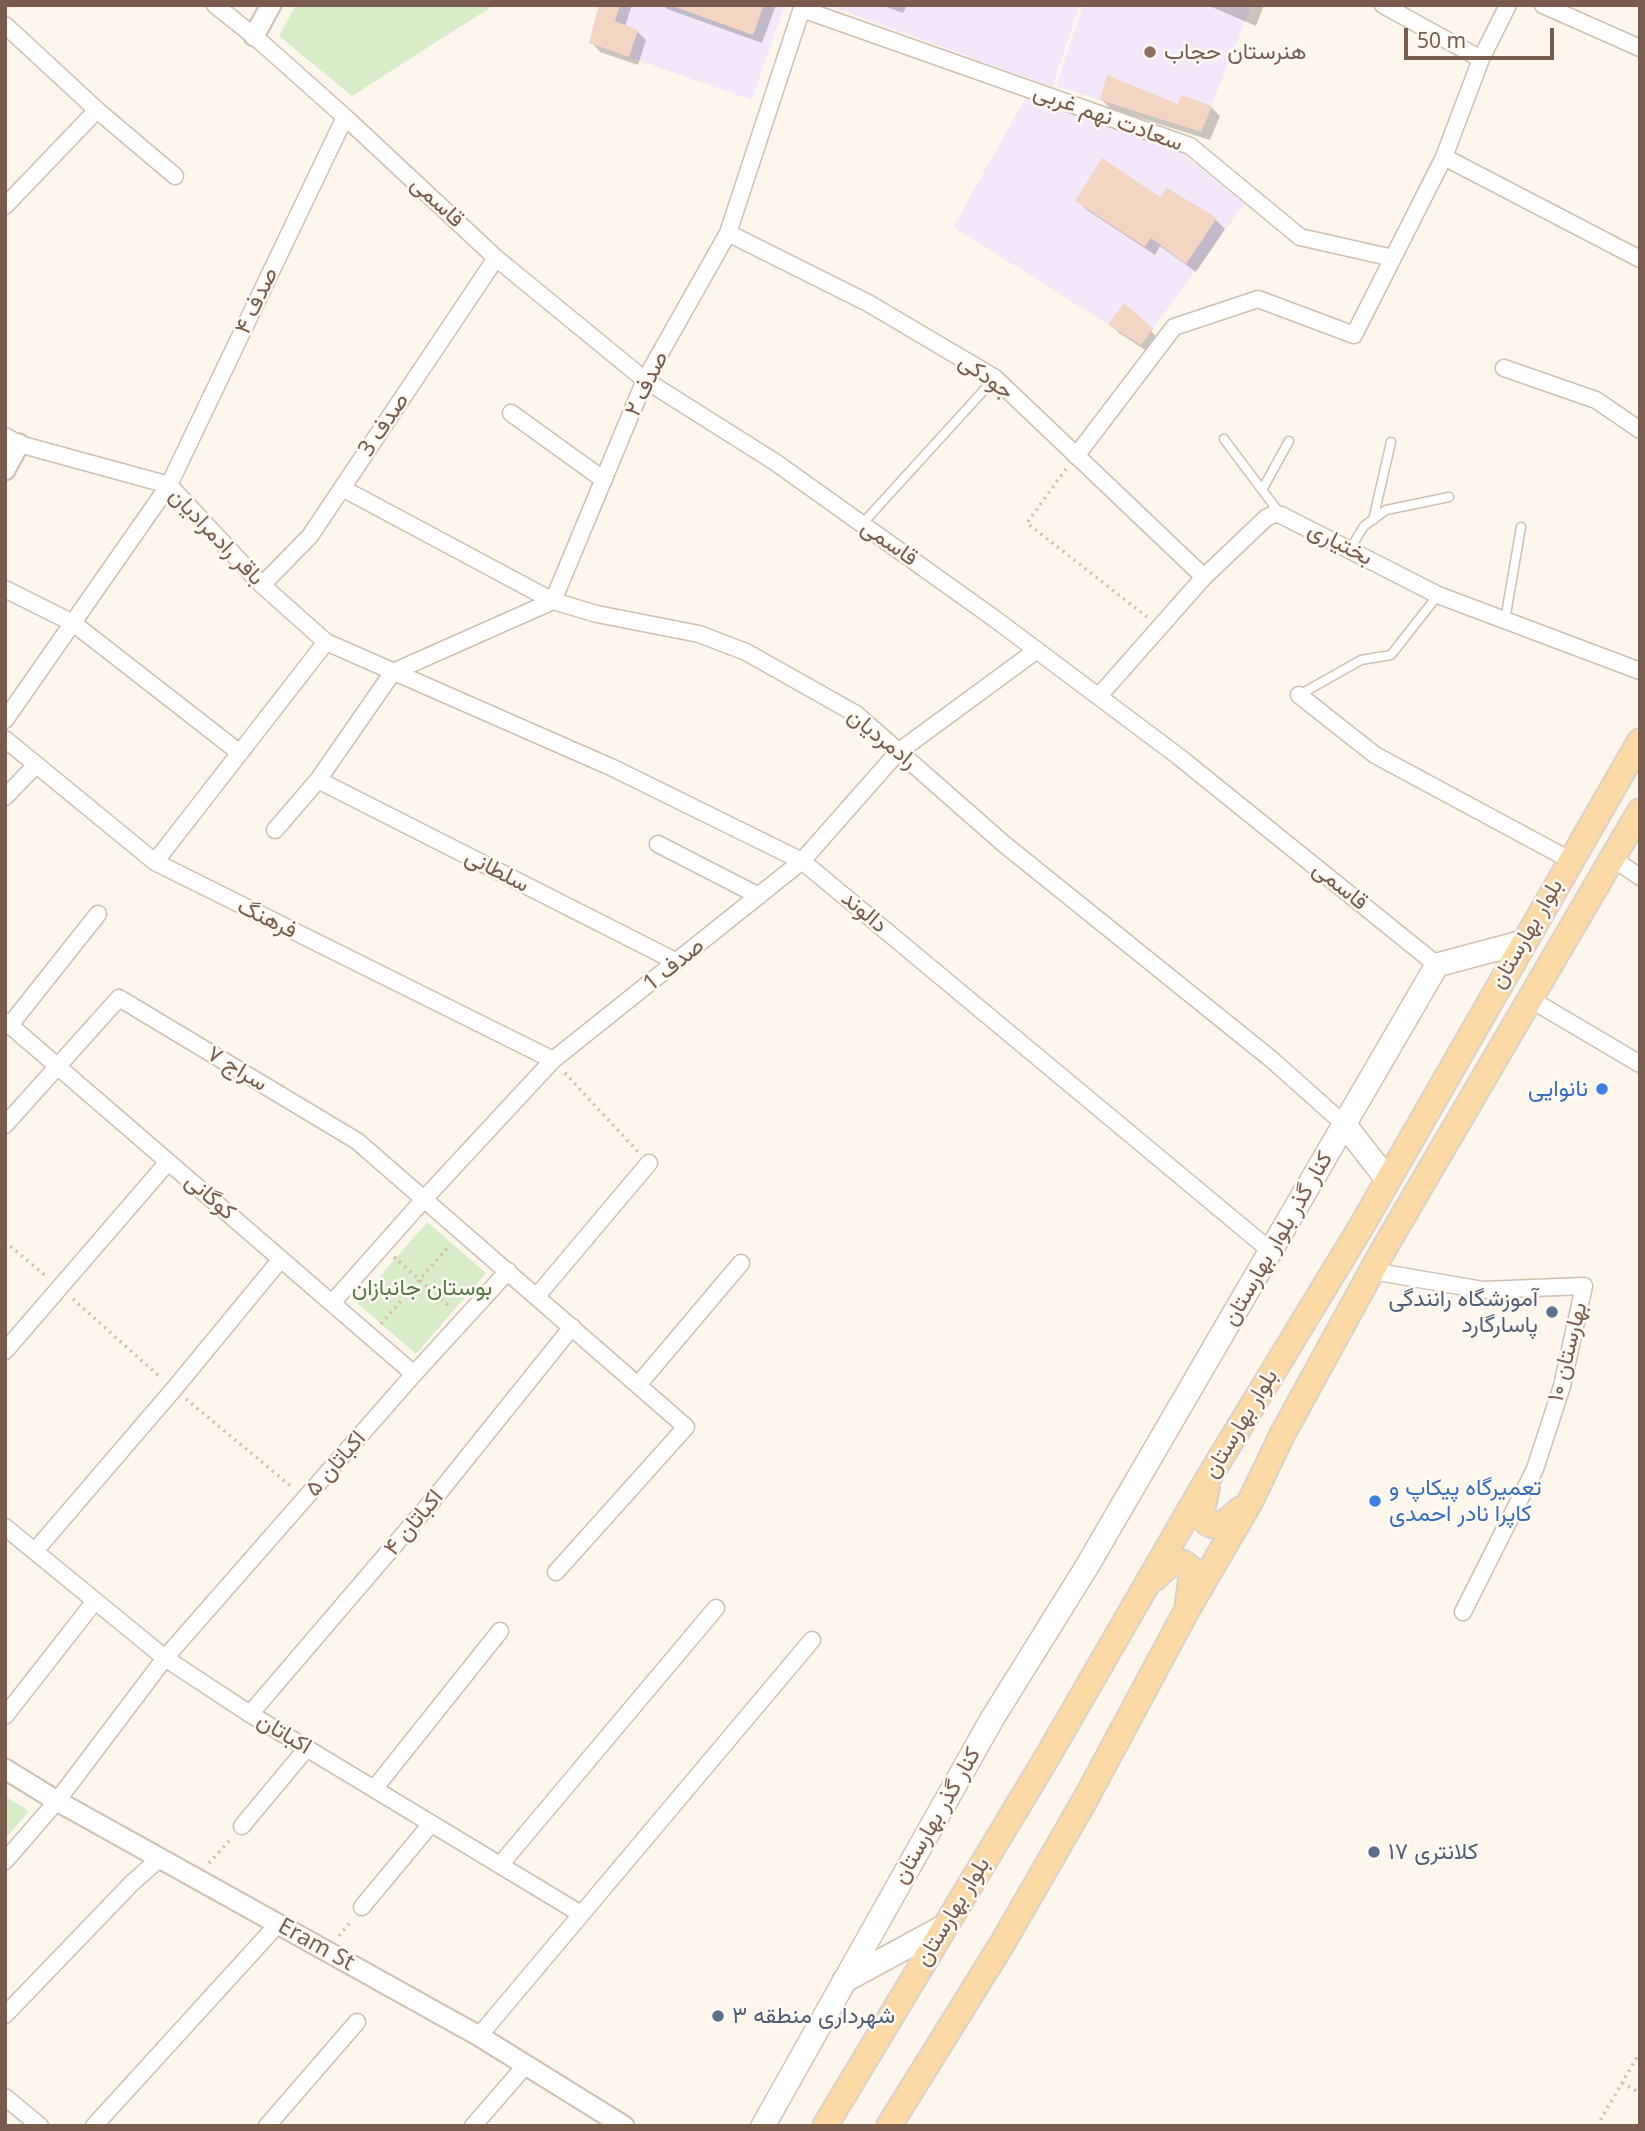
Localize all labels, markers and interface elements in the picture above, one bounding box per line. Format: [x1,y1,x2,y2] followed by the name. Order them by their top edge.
[1407,14,1558,58] scale bar
[1417,26,1466,54] text: 50 m
[1164,38,1307,66] place label: هنرستان حجاب
[1142,44,1158,60] marker: هنرستان حجاب
[1029,78,1187,158] street label: سعادت نهم غربی
[405,170,469,234] street label: قاسمی
[230,263,284,339] street label: صدف ۴
[619,347,675,421] street label: صدف ۲
[953,348,1019,406] street label: جودکی
[353,388,415,462] street label: صدف 3
[162,482,270,592] street label: باقر رادمرادیان
[855,514,923,572] street label: قاسمی
[1303,516,1377,572] street label: بختیاری
[842,703,922,775] street label: رادمردیان
[460,843,534,899] street label: سلطانی
[1307,855,1373,917] street label: قاسمی
[1484,874,1570,994] street label: بلوار بهارستان
[835,885,893,939] street label: دالوند
[233,893,301,945] street label: فرهنگ
[638,932,710,998] street label: صدف 1
[202,1040,272,1098] street label: سراج ۷
[1528,1075,1588,1103] place label: نانوایی
[1594,1081,1610,1097] marker: نانوایی
[1217,1147,1339,1331] street label: کنار گذر بلوار بهارستان
[179,1168,241,1226] street label: کوگانی
[352,1274,492,1302] park label: بوستان جانبازان
[1388,1285,1538,1339] place label: آموزشگاه رانندگی پاسارگارد
[1542,1300,1594,1404] street label: بهارستان ۱۰
[1544,1304,1560,1320] marker: آموزشگاه رانندگی پاسارگارد
[1198,1364,1284,1484] street label: بلوار بهارستان
[300,1425,372,1503] street label: اکباتان ۵
[1389,1474,1542,1528] place label: تعمیرگاه پیکاپ و کاپرا نادر احمدی
[378,1484,450,1562] street label: اکباتان ۴
[1367,1493,1383,1509] marker: تعمیرگاه پیکاپ و کاپرا نادر احمدی
[252,1707,316,1761] street label: اکباتان
[887,1743,987,1889] street label: کنار گذر بهارستان
[1388,1838,1478,1866] place label: کلانتری ۱۷
[1366,1844,1382,1860] marker: کلانتری ۱۷
[910,1852,996,1972] street label: بلوار بهارستان
[273,1913,359,1977] street label: Eram St
[732,2002,895,2030] place label: شهرداری منطقه ۳
[710,2008,726,2024] marker: شهرداری منطقه ۳

